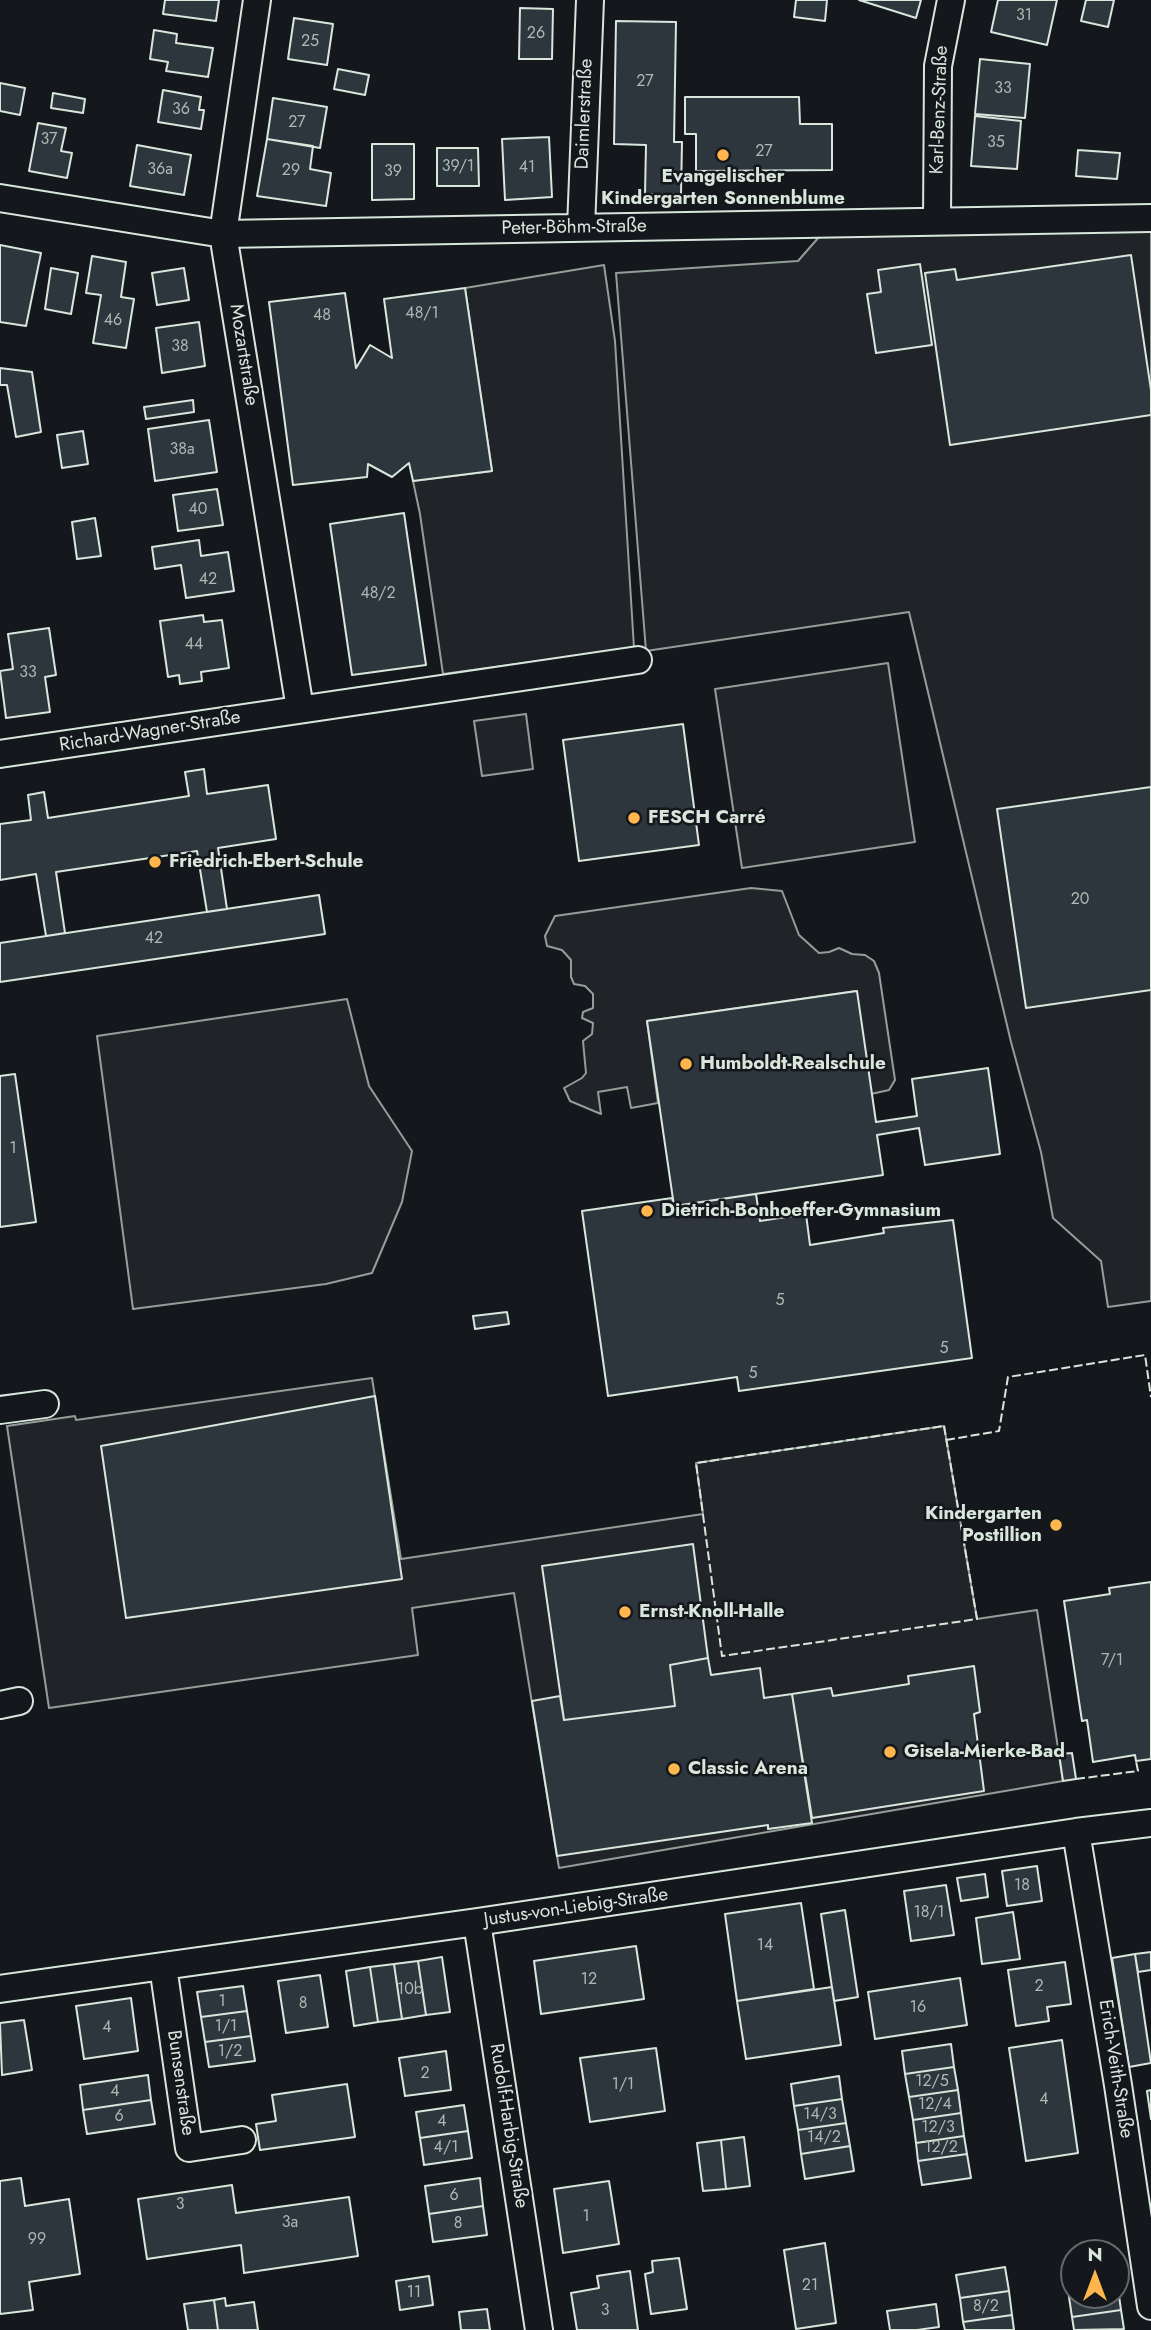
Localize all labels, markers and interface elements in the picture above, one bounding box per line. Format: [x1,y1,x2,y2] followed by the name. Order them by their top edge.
[1016,6,1032,26] house number: 31
[527,24,545,44] house number: 26
[301,32,319,52] house number: 25
[926,45,954,175] street label: Karl-Benz-Straße
[572,58,598,170] street label: Daimlerstraße
[636,72,654,92] house number: 27
[994,79,1012,99] house number: 33
[172,100,190,120] house number: 36
[288,113,306,133] house number: 27
[41,130,57,150] house number: 37
[987,133,1005,153] house number: 35
[755,142,773,162] house number: 27
[715,147,731,163] marker: Evangelischer Kindergarten Sonnenblume
[442,157,474,177] house number: 39/1
[519,158,535,178] house number: 41
[147,160,173,180] house number: 36a
[282,161,300,181] house number: 29
[384,162,402,182] house number: 39
[601,166,845,210] place label: Evangelischer Kindergarten Sonnenblume
[501,215,647,241] street label: Peter-Böhm-Straße
[224,302,262,408] street label: Mozartstraße
[405,304,439,324] house number: 48/1
[313,306,331,326] house number: 48
[104,311,122,331] house number: 46
[171,337,189,357] house number: 38
[169,440,195,460] house number: 38a
[189,500,207,520] house number: 40
[199,570,217,590] house number: 42
[360,584,396,604] house number: 48/2
[185,635,203,655] house number: 44
[19,663,37,683] house number: 33
[58,706,242,758] street label: Richard-Wagner-Straße
[648,807,766,829] place label: FESCH Carré
[626,810,642,826] marker: FESCH Carré
[169,851,363,873] place label: Friedrich-Ebert-Schule
[147,854,163,870] marker: Friedrich-Ebert-Schule
[1071,890,1089,910] house number: 20
[145,929,163,949] house number: 42
[700,1053,886,1075] place label: Humboldt-Realschule
[678,1056,694,1072] marker: Humboldt-Realschule
[9,1139,17,1159] house number: 1
[661,1200,941,1222] place label: Dietrich-Bonhoeffer-Gymnasium
[639,1203,655,1219] marker: Dietrich-Bonhoeffer-Gymnasium
[775,1291,785,1311] house number: 5
[939,1339,949,1359] house number: 5
[748,1364,758,1384] house number: 5
[925,1503,1042,1547] place label: Kindergarten Postillion
[1048,1517,1064,1533] marker: Kindergarten Postillion
[639,1601,784,1623] place label: Ernst-Knoll-Halle
[617,1604,633,1620] marker: Ernst-Knoll-Halle
[1101,1651,1123,1671] house number: 7/1
[904,1741,1065,1763] place label: Gisela-Mierke-Bad
[882,1744,898,1760] marker: Gisela-Mierke-Bad
[688,1758,808,1780] place label: Classic Arena
[666,1761,682,1777] marker: Classic Arena
[1014,1876,1030,1896] house number: 18
[482,1884,670,1932] street label: Justus-von-Liebig-Straße
[913,1903,945,1923] house number: 18/1
[757,1936,773,1956] house number: 14
[581,1970,597,1990] house number: 12
[1034,1977,1044,1997] house number: 2
[397,1980,423,2000] house number: 10b
[218,1992,226,2012] house number: 1
[299,1994,307,2014] house number: 8
[910,1998,926,2018] house number: 16
[1093,1998,1137,2140] street label: Erich-Veith-Straße
[215,2017,237,2037] house number: 1/1
[102,2018,112,2038] house number: 4
[161,2029,199,2137] street label: Bunsenstraße
[218,2042,242,2062] house number: 1/2
[484,2042,532,2210] street label: Rudolf-Harbig-Straße
[420,2064,430,2084] house number: 2
[915,2072,949,2092] house number: 12/5
[612,2075,634,2095] house number: 1/1
[110,2082,120,2102] house number: 4
[1039,2090,1049,2110] house number: 4
[918,2095,952,2115] house number: 12/4
[803,2105,837,2125] house number: 14/3
[114,2107,124,2127] house number: 6
[437,2112,447,2132] house number: 4
[921,2118,955,2138] house number: 12/3
[807,2128,841,2148] house number: 14/2
[434,2138,458,2158] house number: 4/1
[924,2138,958,2158] house number: 12/2
[449,2186,459,2206] house number: 6
[176,2195,184,2215] house number: 3
[582,2207,590,2227] house number: 1
[282,2213,298,2233] house number: 3a
[454,2214,462,2234] house number: 8
[28,2230,46,2250] house number: 99
[1060,2239,1130,2309] north arrow
[1087,2241,1103,2268] text: N
[802,2276,818,2296] house number: 21
[407,2283,421,2303] house number: 11
[973,2297,999,2317] house number: 8/2
[601,2301,609,2321] house number: 3

